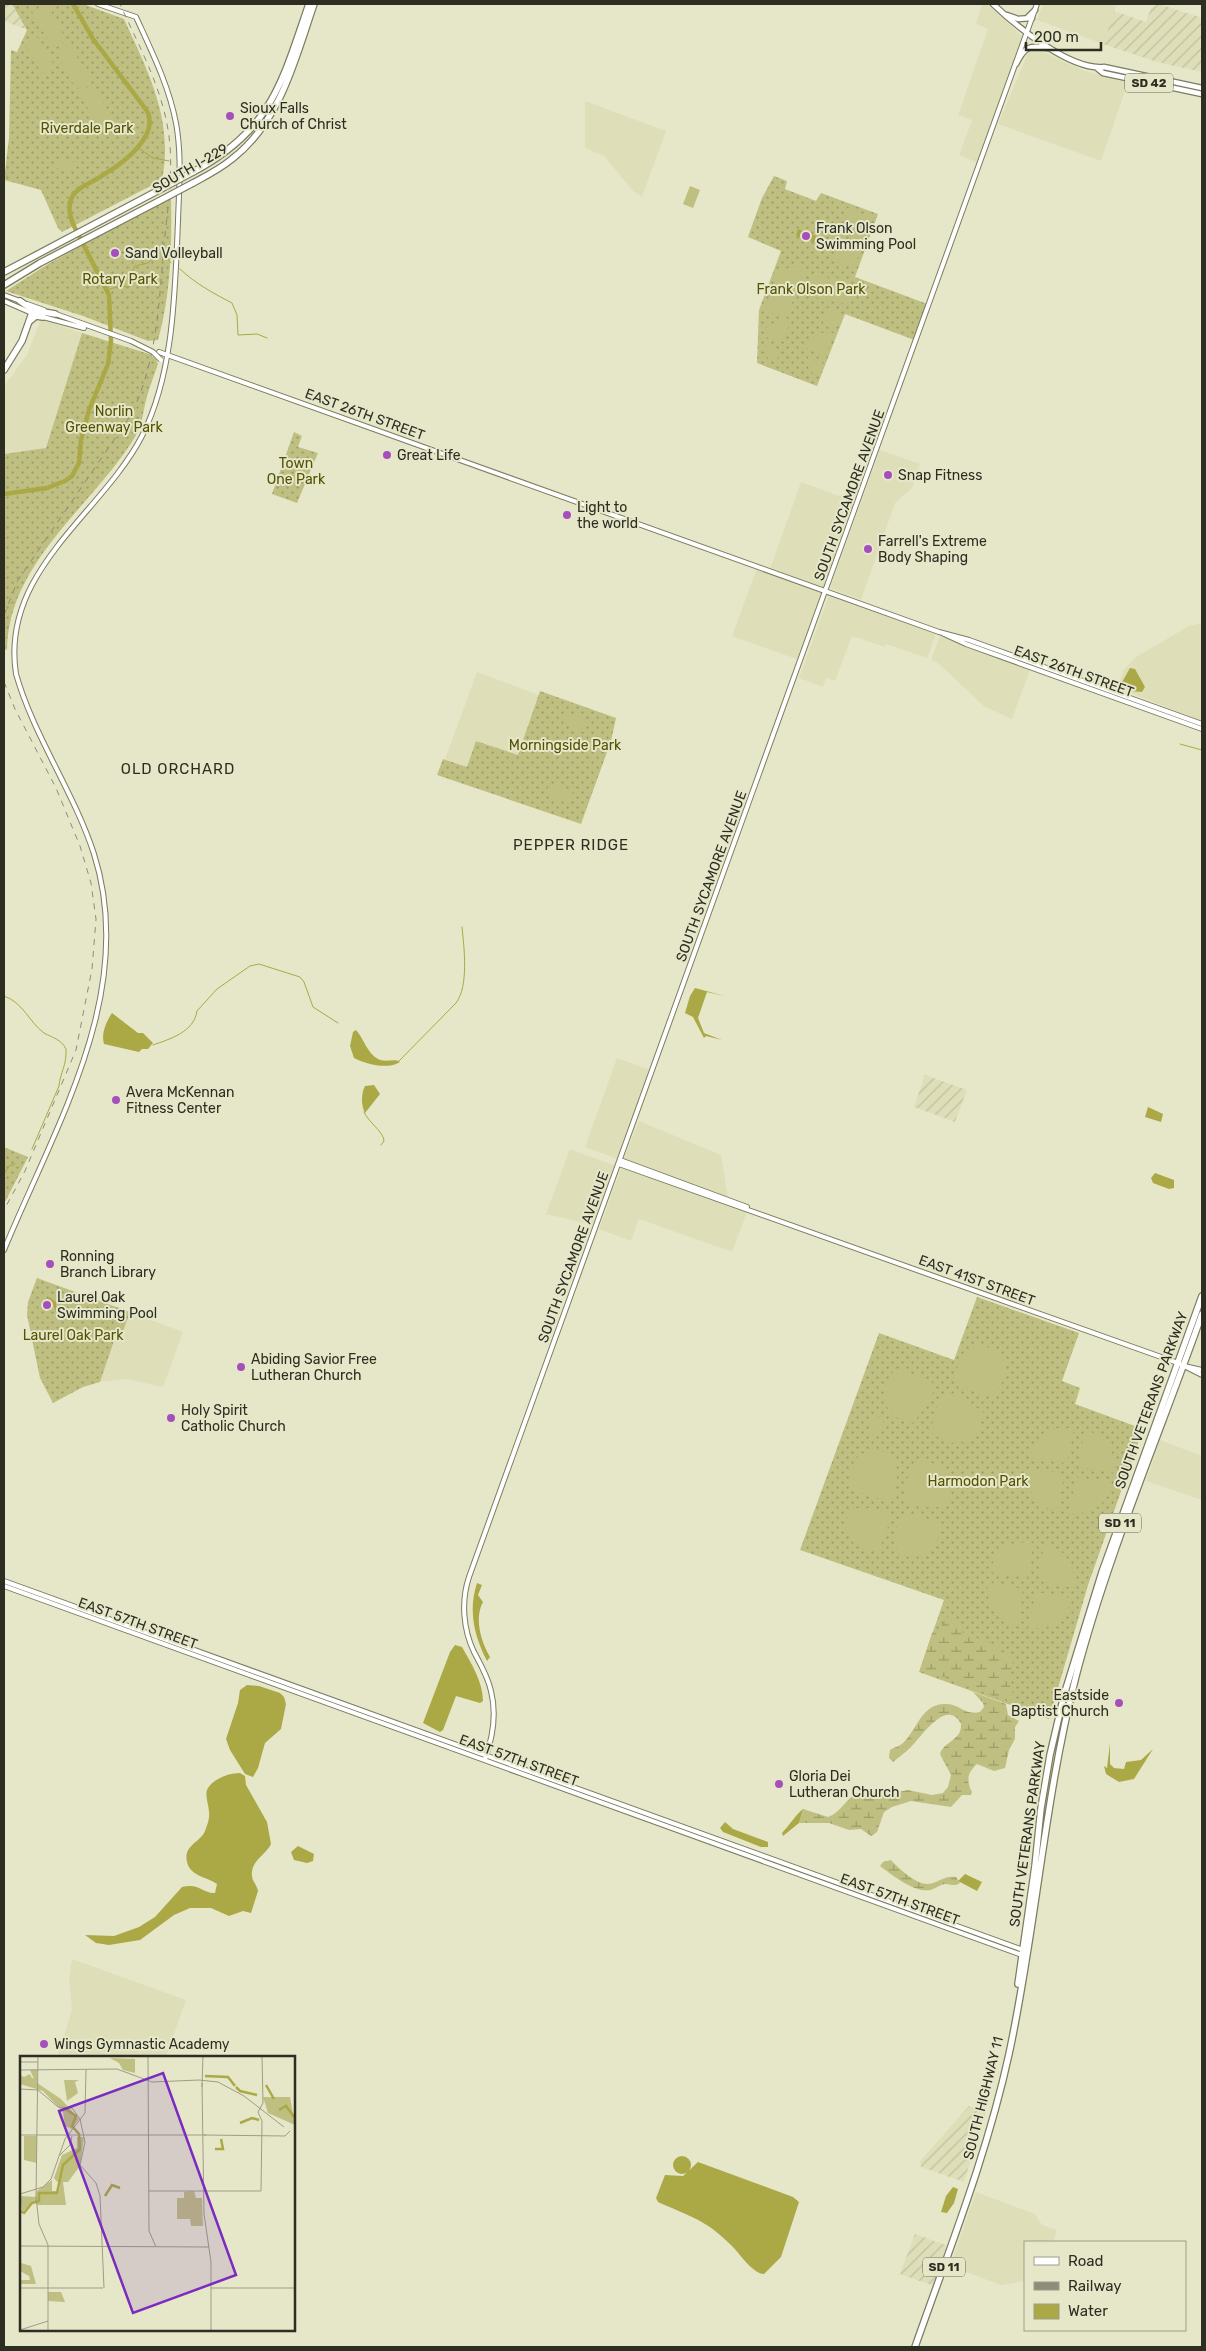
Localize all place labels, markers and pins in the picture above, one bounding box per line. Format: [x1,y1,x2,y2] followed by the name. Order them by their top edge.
[240,100,347,133] place label: Sioux Falls Church of Christ
[224,110,236,122] marker: Sioux Falls Church of Christ
[816,220,916,253] place label: Frank Olson Swimming Pool
[800,230,812,242] marker: Frank Olson Swimming Pool
[125,245,223,262] place label: Sand Volleyball
[109,247,121,259] marker: Sand Volleyball
[397,447,461,464] place label: Great Life
[381,449,393,461] marker: Great Life
[898,467,982,484] place label: Snap Fitness
[882,469,894,481] marker: Snap Fitness
[577,499,638,532] place label: Light to the world
[561,509,573,521] marker: Light to the world
[878,533,987,566] place label: Farrell's Extreme Body Shaping
[862,543,874,555] marker: Farrell's Extreme Body Shaping
[126,1084,235,1117] place label: Avera McKennan Fitness Center
[110,1094,122,1106] marker: Avera McKennan Fitness Center
[60,1248,156,1281] place label: Ronning Branch Library
[44,1258,56,1270] marker: Ronning Branch Library
[57,1289,157,1322] place label: Laurel Oak Swimming Pool
[41,1299,53,1311] marker: Laurel Oak Swimming Pool
[251,1351,377,1384] place label: Abiding Savior Free Lutheran Church
[235,1361,247,1373] marker: Abiding Savior Free Lutheran Church
[181,1402,286,1435] place label: Holy Spirit Catholic Church
[165,1412,177,1424] marker: Holy Spirit Catholic Church
[1011,1687,1109,1720] place label: Eastside Baptist Church
[1113,1697,1125,1709] marker: Eastside Baptist Church
[789,1768,900,1801] place label: Gloria Dei Lutheran Church
[773,1778,785,1790] marker: Gloria Dei Lutheran Church
[54,2036,230,2053] place label: Wings Gymnastic Academy
[38,2038,50,2050] marker: Wings Gymnastic Academy

